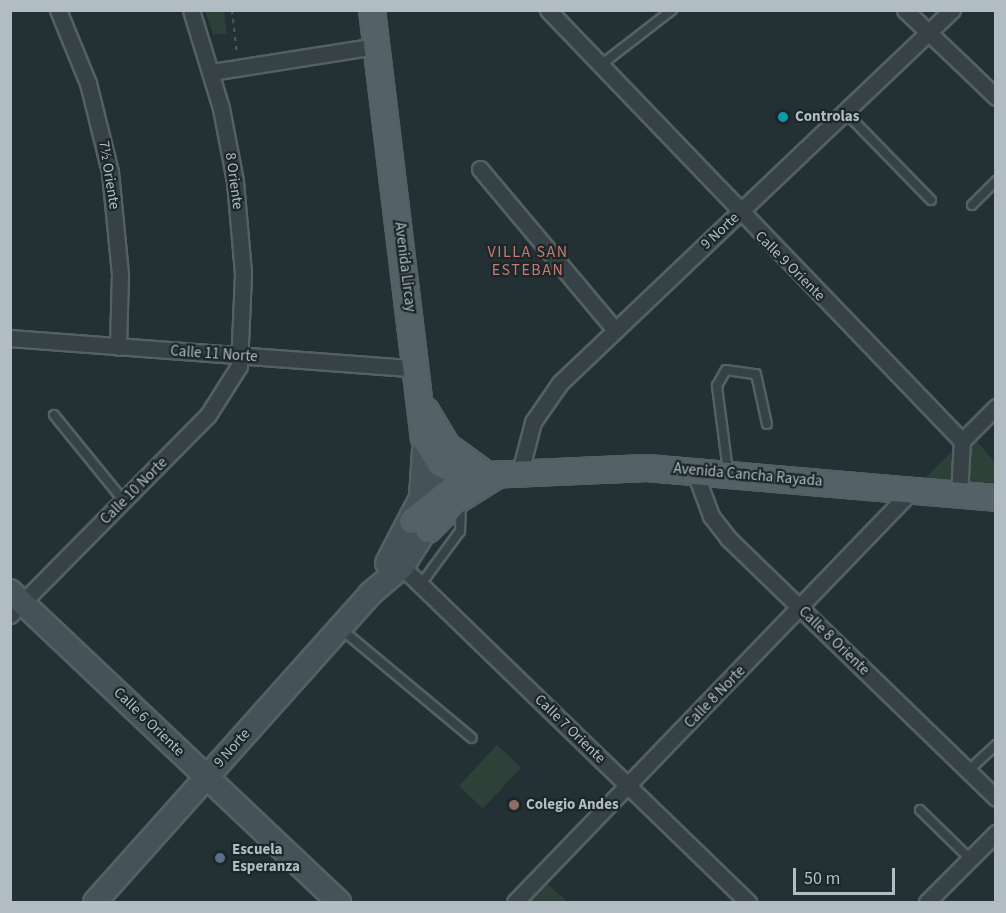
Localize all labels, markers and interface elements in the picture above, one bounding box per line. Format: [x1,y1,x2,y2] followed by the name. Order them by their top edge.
[795,108,859,126] place label: Controlas
[776,110,790,124] marker: Controlas
[95,139,123,211] street label: 7½ Oriente
[221,151,247,211] street label: 8 Oriente
[697,209,743,253] street label: 9 Norte
[391,221,419,313] street label: Avenida Lircay
[751,227,829,305] street label: Calle 9 Oriente
[487,242,569,280] district label: VILLA SAN ESTEBAN
[170,342,258,366] street label: Calle 11 Norte
[97,454,171,528] street label: Calle 10 Norte
[673,460,823,490] street label: Avenida Cancha Rayada
[795,603,873,679] street label: Calle 8 Oriente
[681,662,749,732] street label: Calle 8 Norte
[110,684,188,760] street label: Calle 6 Oriente
[531,691,609,767] street label: Calle 7 Oriente
[210,725,254,771] street label: 9 Norte
[526,796,619,814] place label: Colegio Andes
[507,798,521,812] marker: Colegio Andes
[232,840,300,875] place label: Escuela Esperanza
[213,851,227,865] marker: Escuela Esperanza
[796,856,898,894] scale bar
[804,866,840,891] text: 50 m

